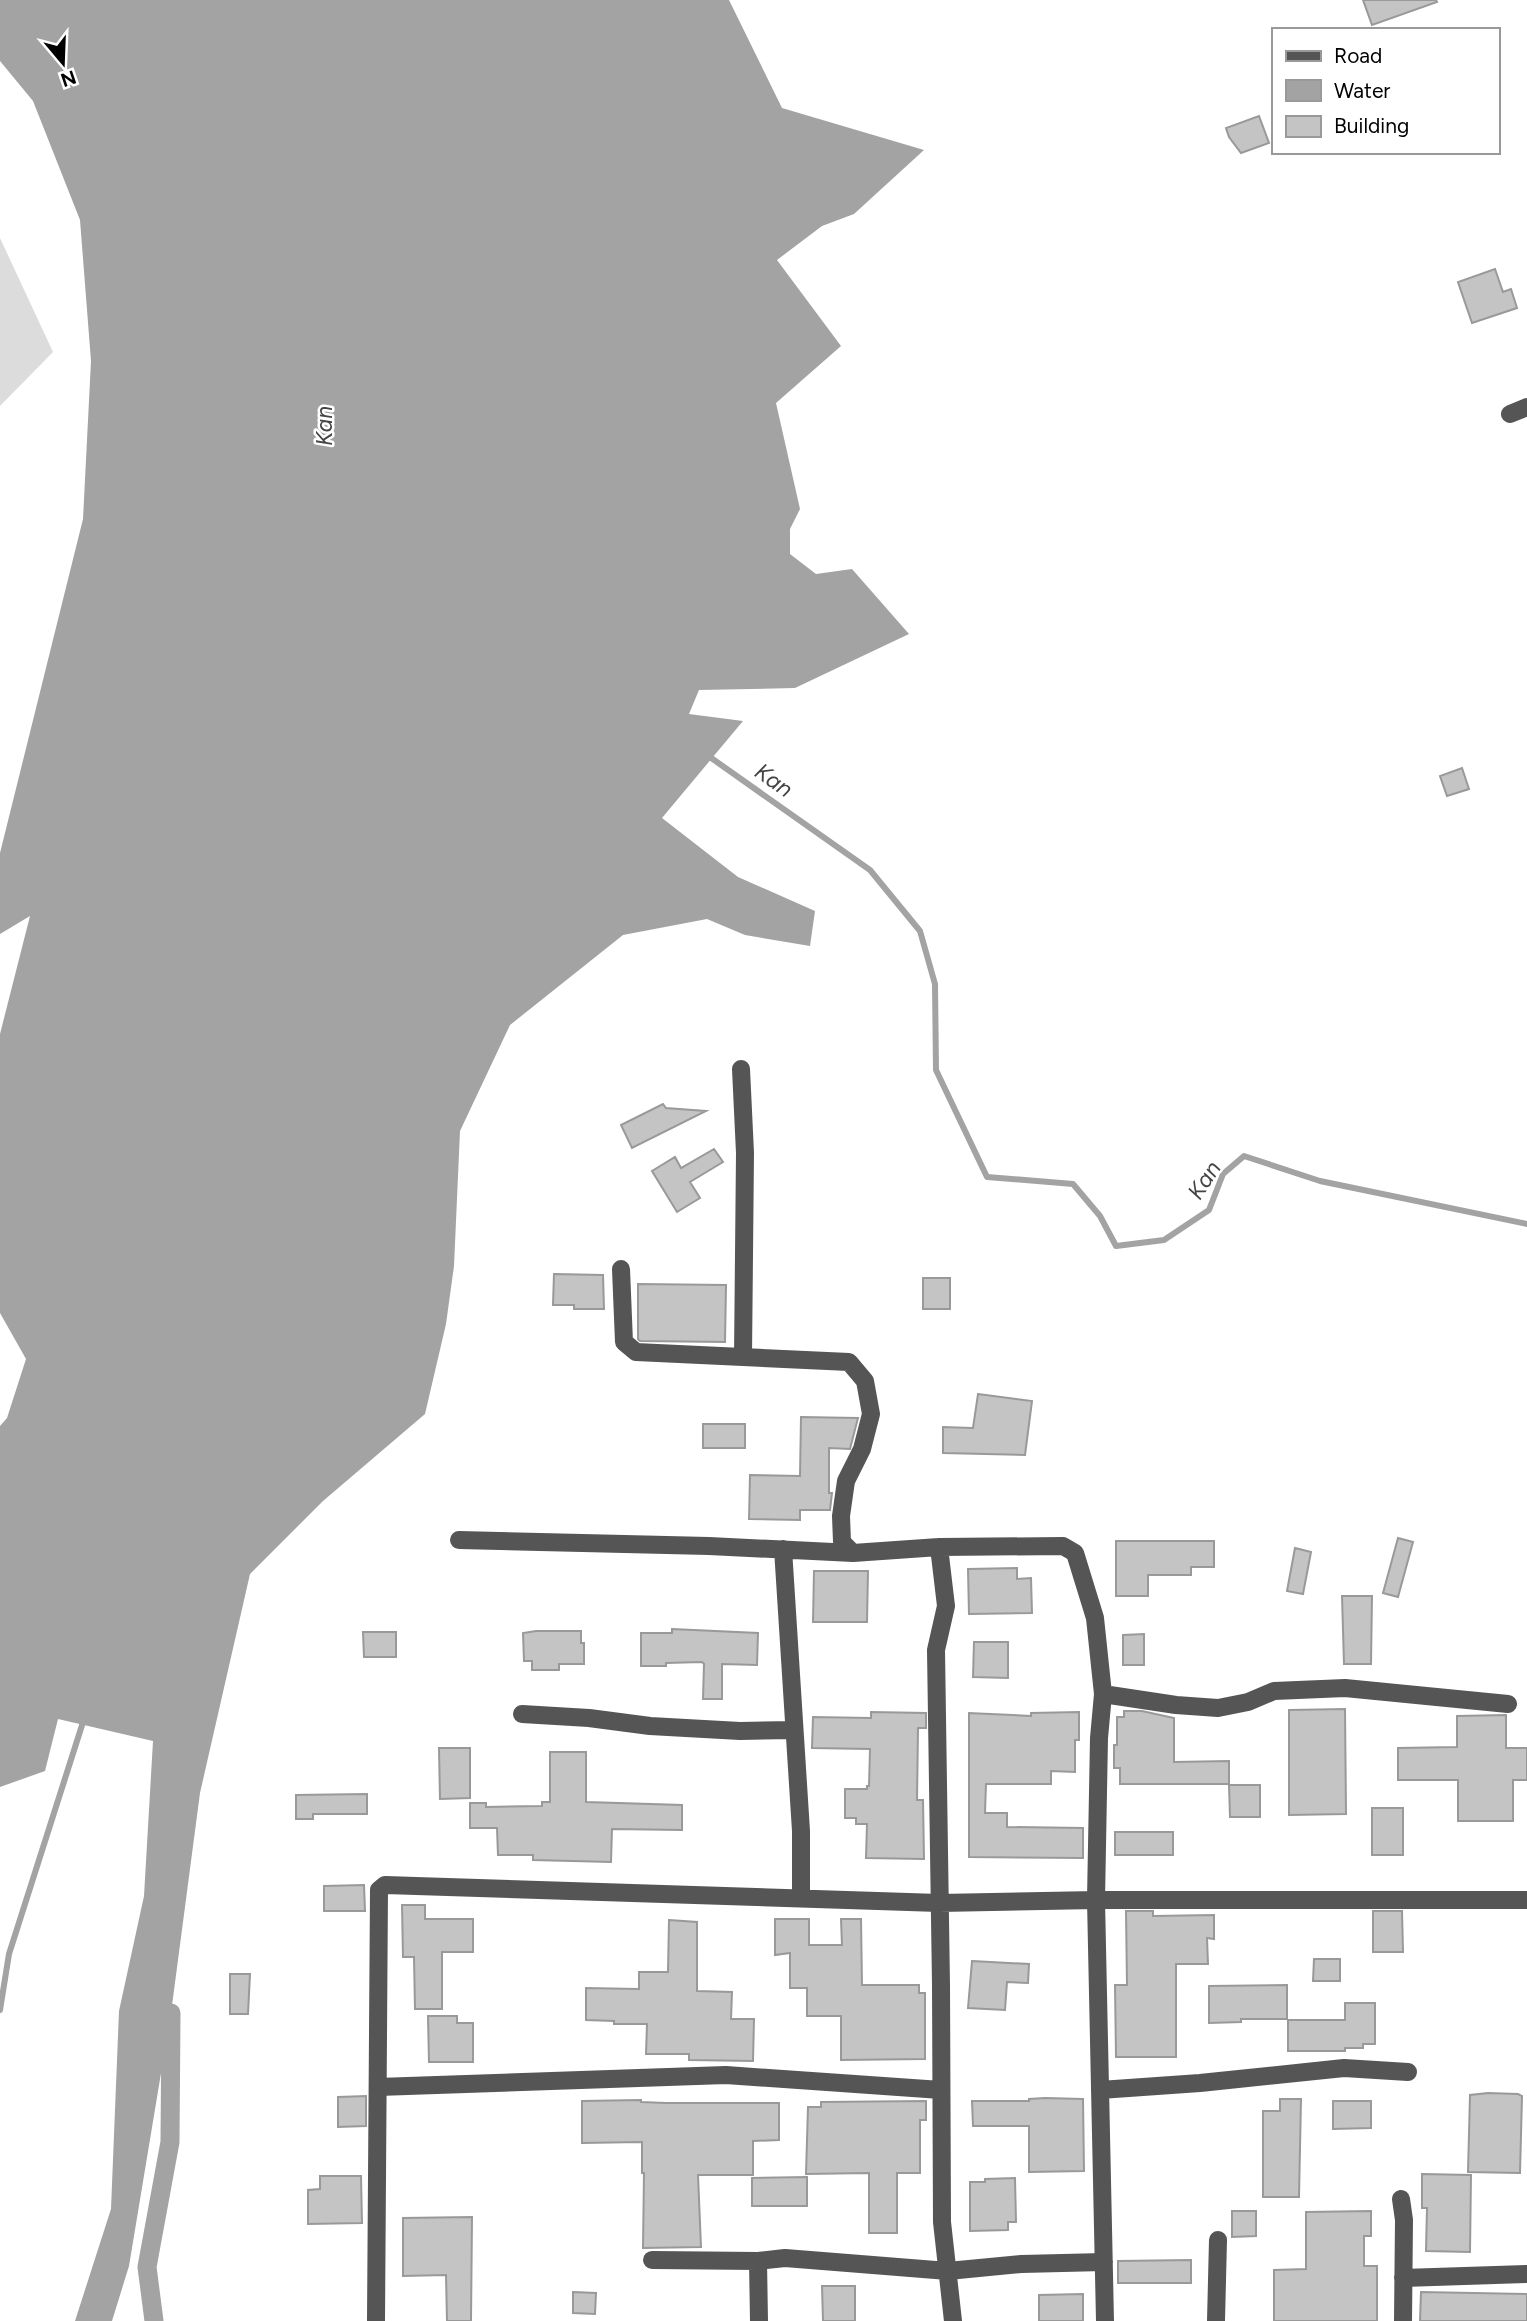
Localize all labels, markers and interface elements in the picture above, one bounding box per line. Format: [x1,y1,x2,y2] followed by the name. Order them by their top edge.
[28,28,98,98] north arrow
[1272,28,1499,154] legend
[1334,43,1382,68] text: Road
[58,65,79,92] text: N
[1334,78,1390,103] text: Water
[1334,113,1409,138] text: Building
[310,406,338,446] water label: Kan
[750,757,799,803] water label: Kan
[1181,1155,1227,1204] water label: Kan

